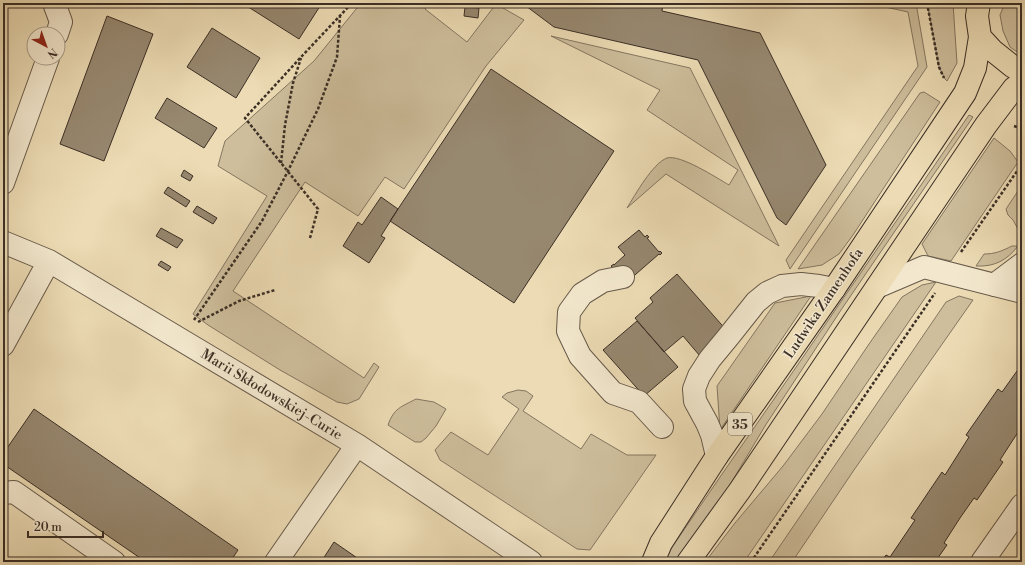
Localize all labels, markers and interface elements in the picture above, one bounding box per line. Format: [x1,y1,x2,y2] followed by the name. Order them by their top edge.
[26,26,66,66] north arrow
[44,45,60,61] text: N
[780,244,868,362] street label: Ludwika Zamenhofa
[197,345,345,444] street label: Marii Skłodowskiej-Curie
[728,413,752,435] road number: 35
[28,513,103,539] scale bar
[34,520,62,535] text: 20 m

